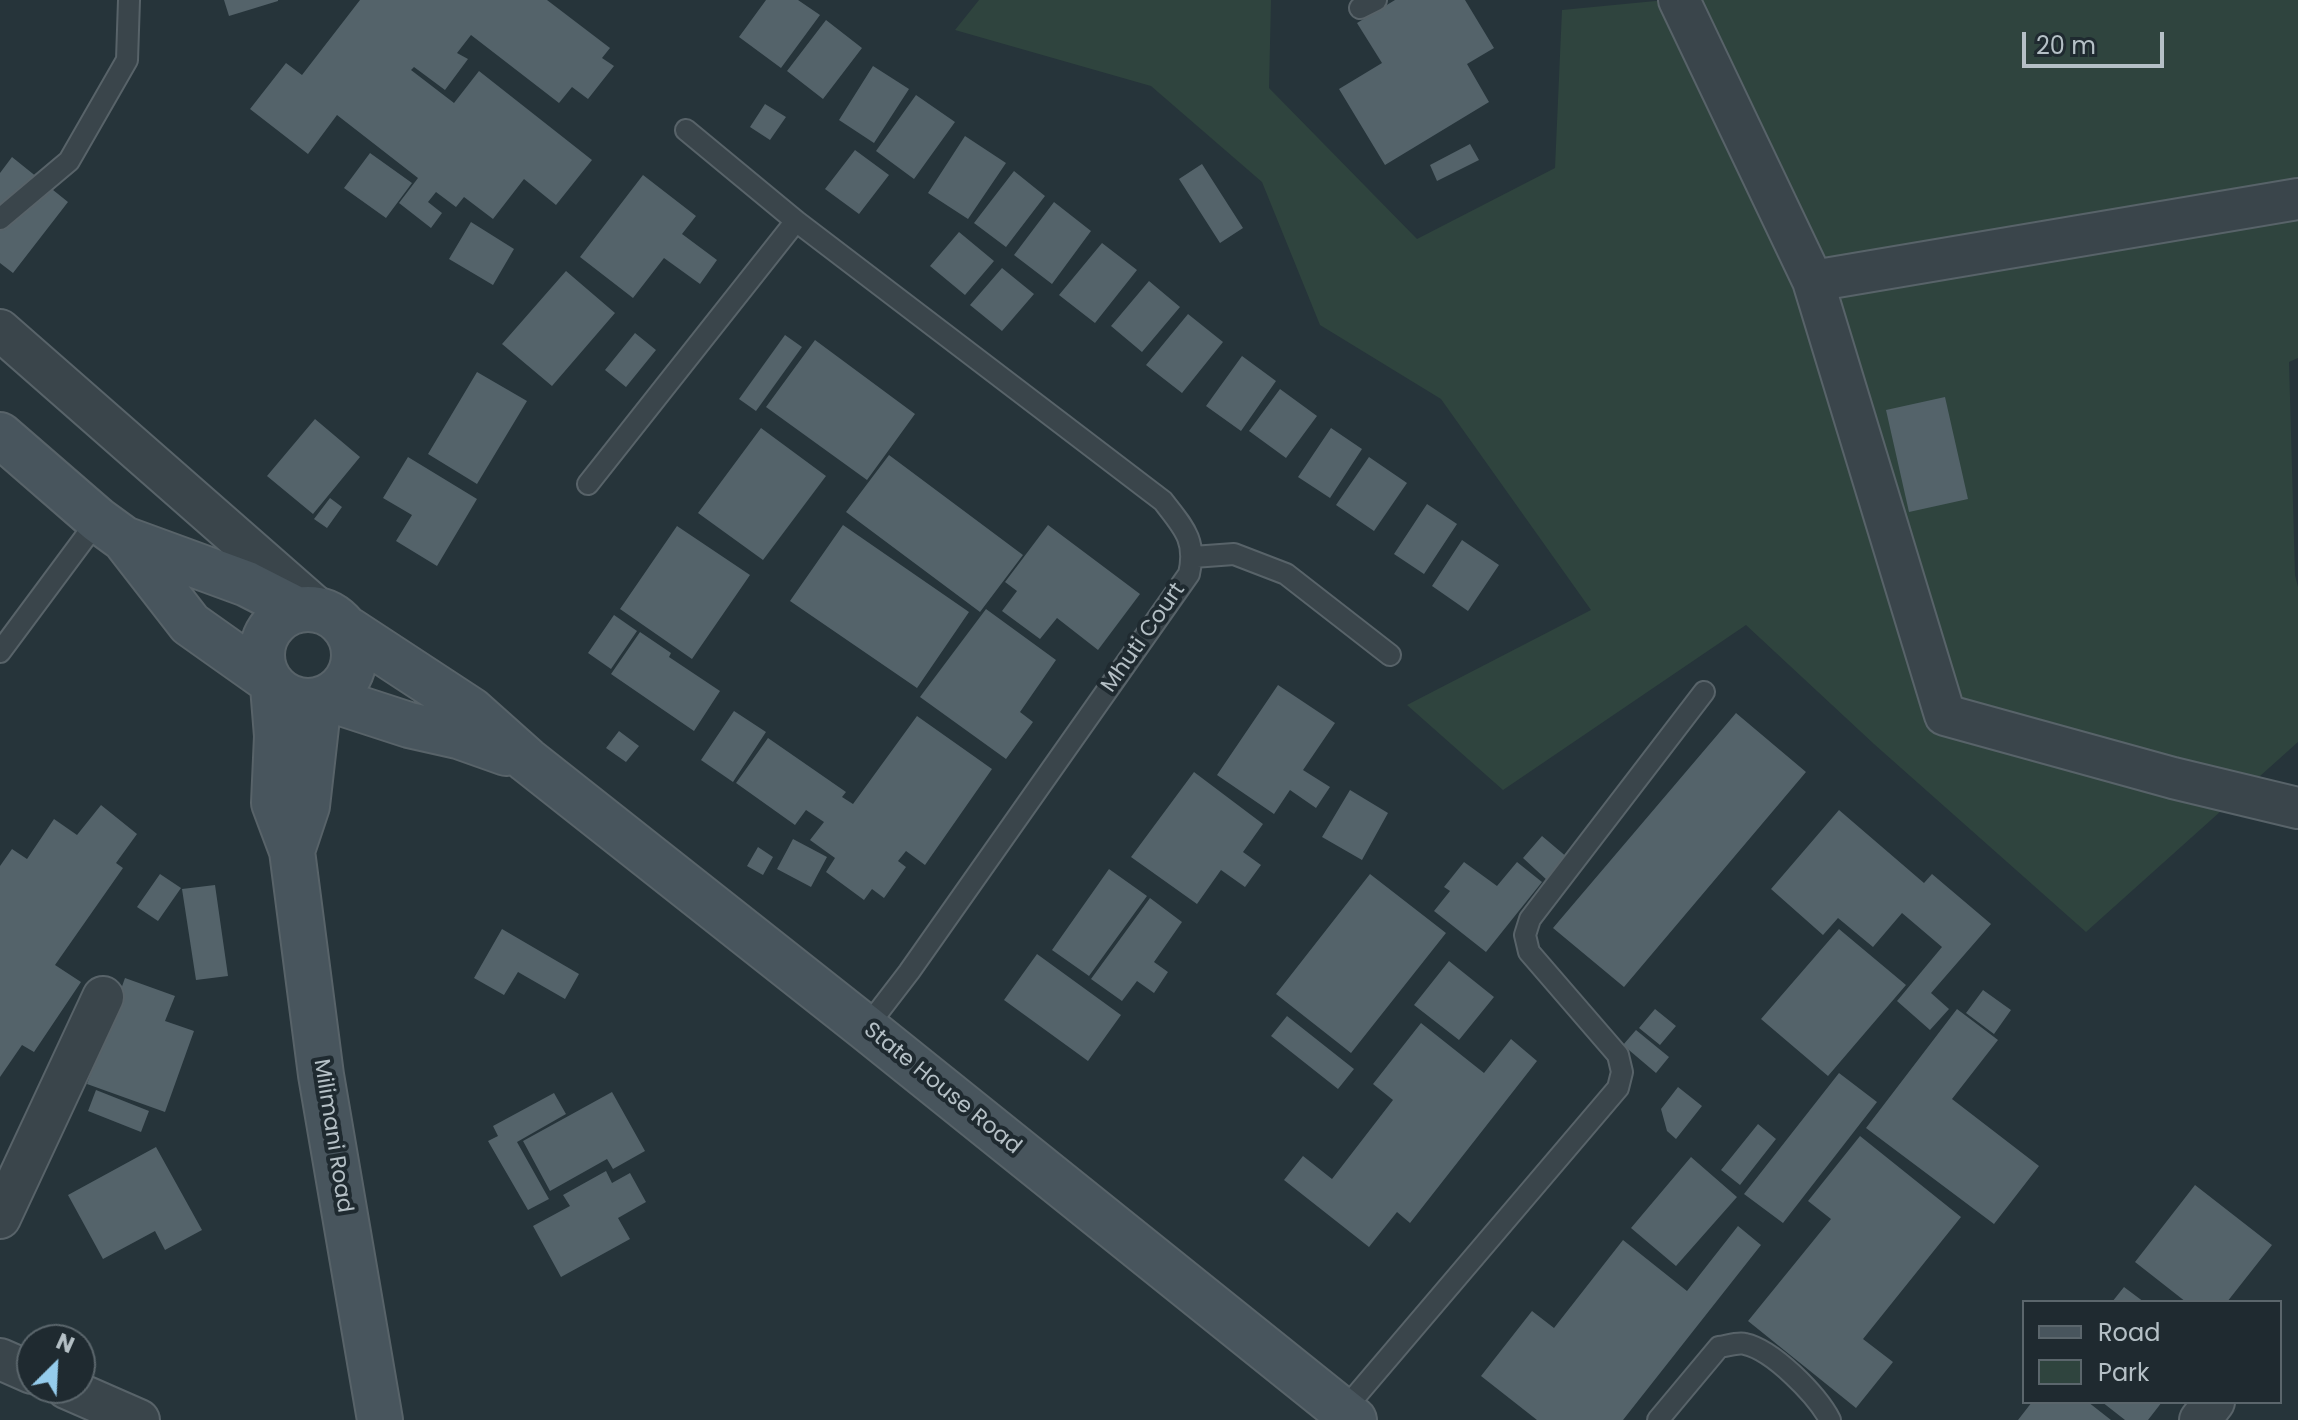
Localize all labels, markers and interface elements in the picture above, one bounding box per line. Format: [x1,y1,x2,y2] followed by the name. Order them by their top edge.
[2026,16,2168,66] scale bar
[2036,29,2096,62] text: 20 m
[1097,578,1191,698] street label: Mhuti Court
[858,1017,1026,1161] street label: State House Road
[307,1057,357,1215] street label: Milimani Road
[2022,1300,2282,1404] legend
[2098,1316,2160,1349] text: Road
[16,1324,96,1404] north arrow
[51,1326,79,1361] text: N
[2098,1356,2149,1389] text: Park

